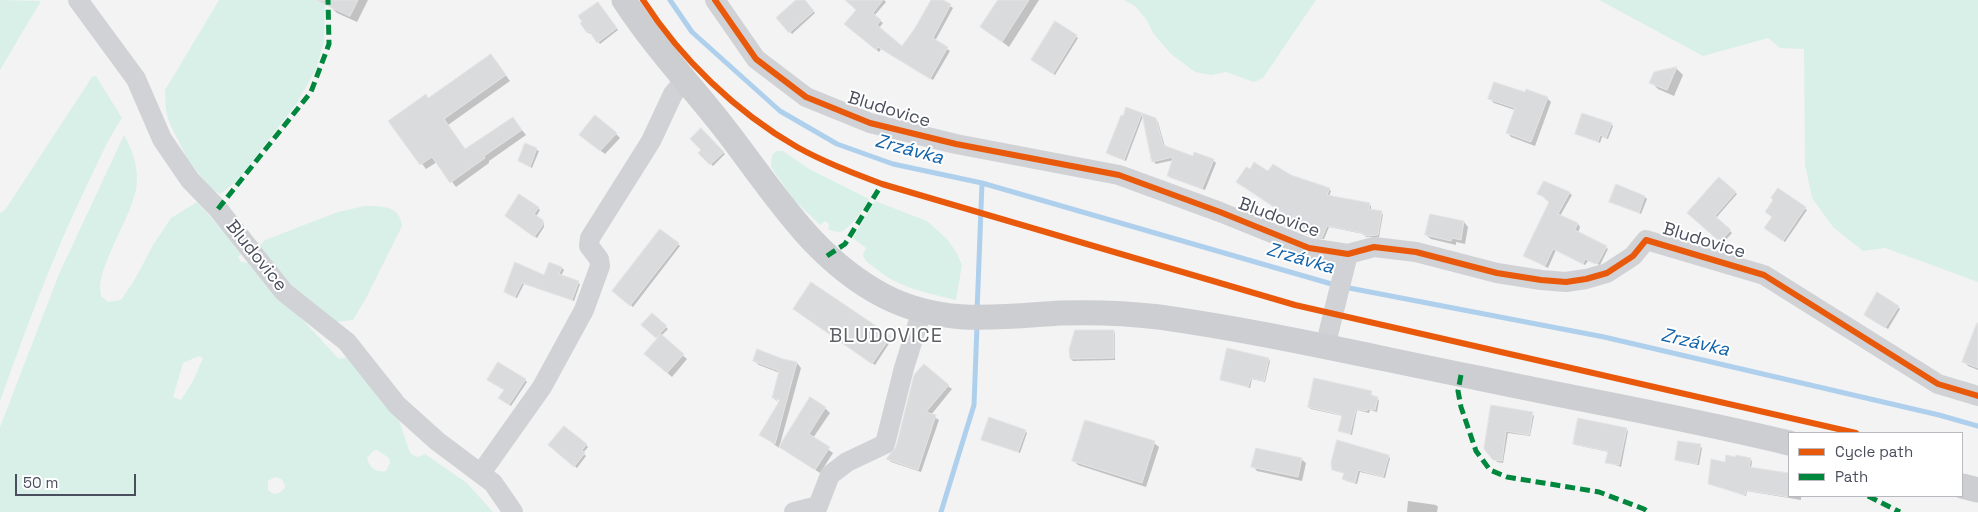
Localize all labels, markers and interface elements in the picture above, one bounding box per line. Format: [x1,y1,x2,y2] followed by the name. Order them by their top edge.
[845,87,933,133] street label: Bludovice
[872,130,946,170] water label: Zrzávka
[1235,193,1323,243] street label: Bludovice
[221,216,291,296] street label: Bludovice
[1660,218,1748,264] street label: Bludovice
[1263,238,1337,280] water label: Zrzávka
[1659,324,1731,362] water label: Zrzávka
[828,325,944,349] district label: BLUDOVICE
[1788,432,1963,497] legend
[1835,442,1913,461] text: Cycle path
[18,464,139,496] scale bar
[1835,467,1868,486] text: Path
[23,473,58,492] text: 50 m

